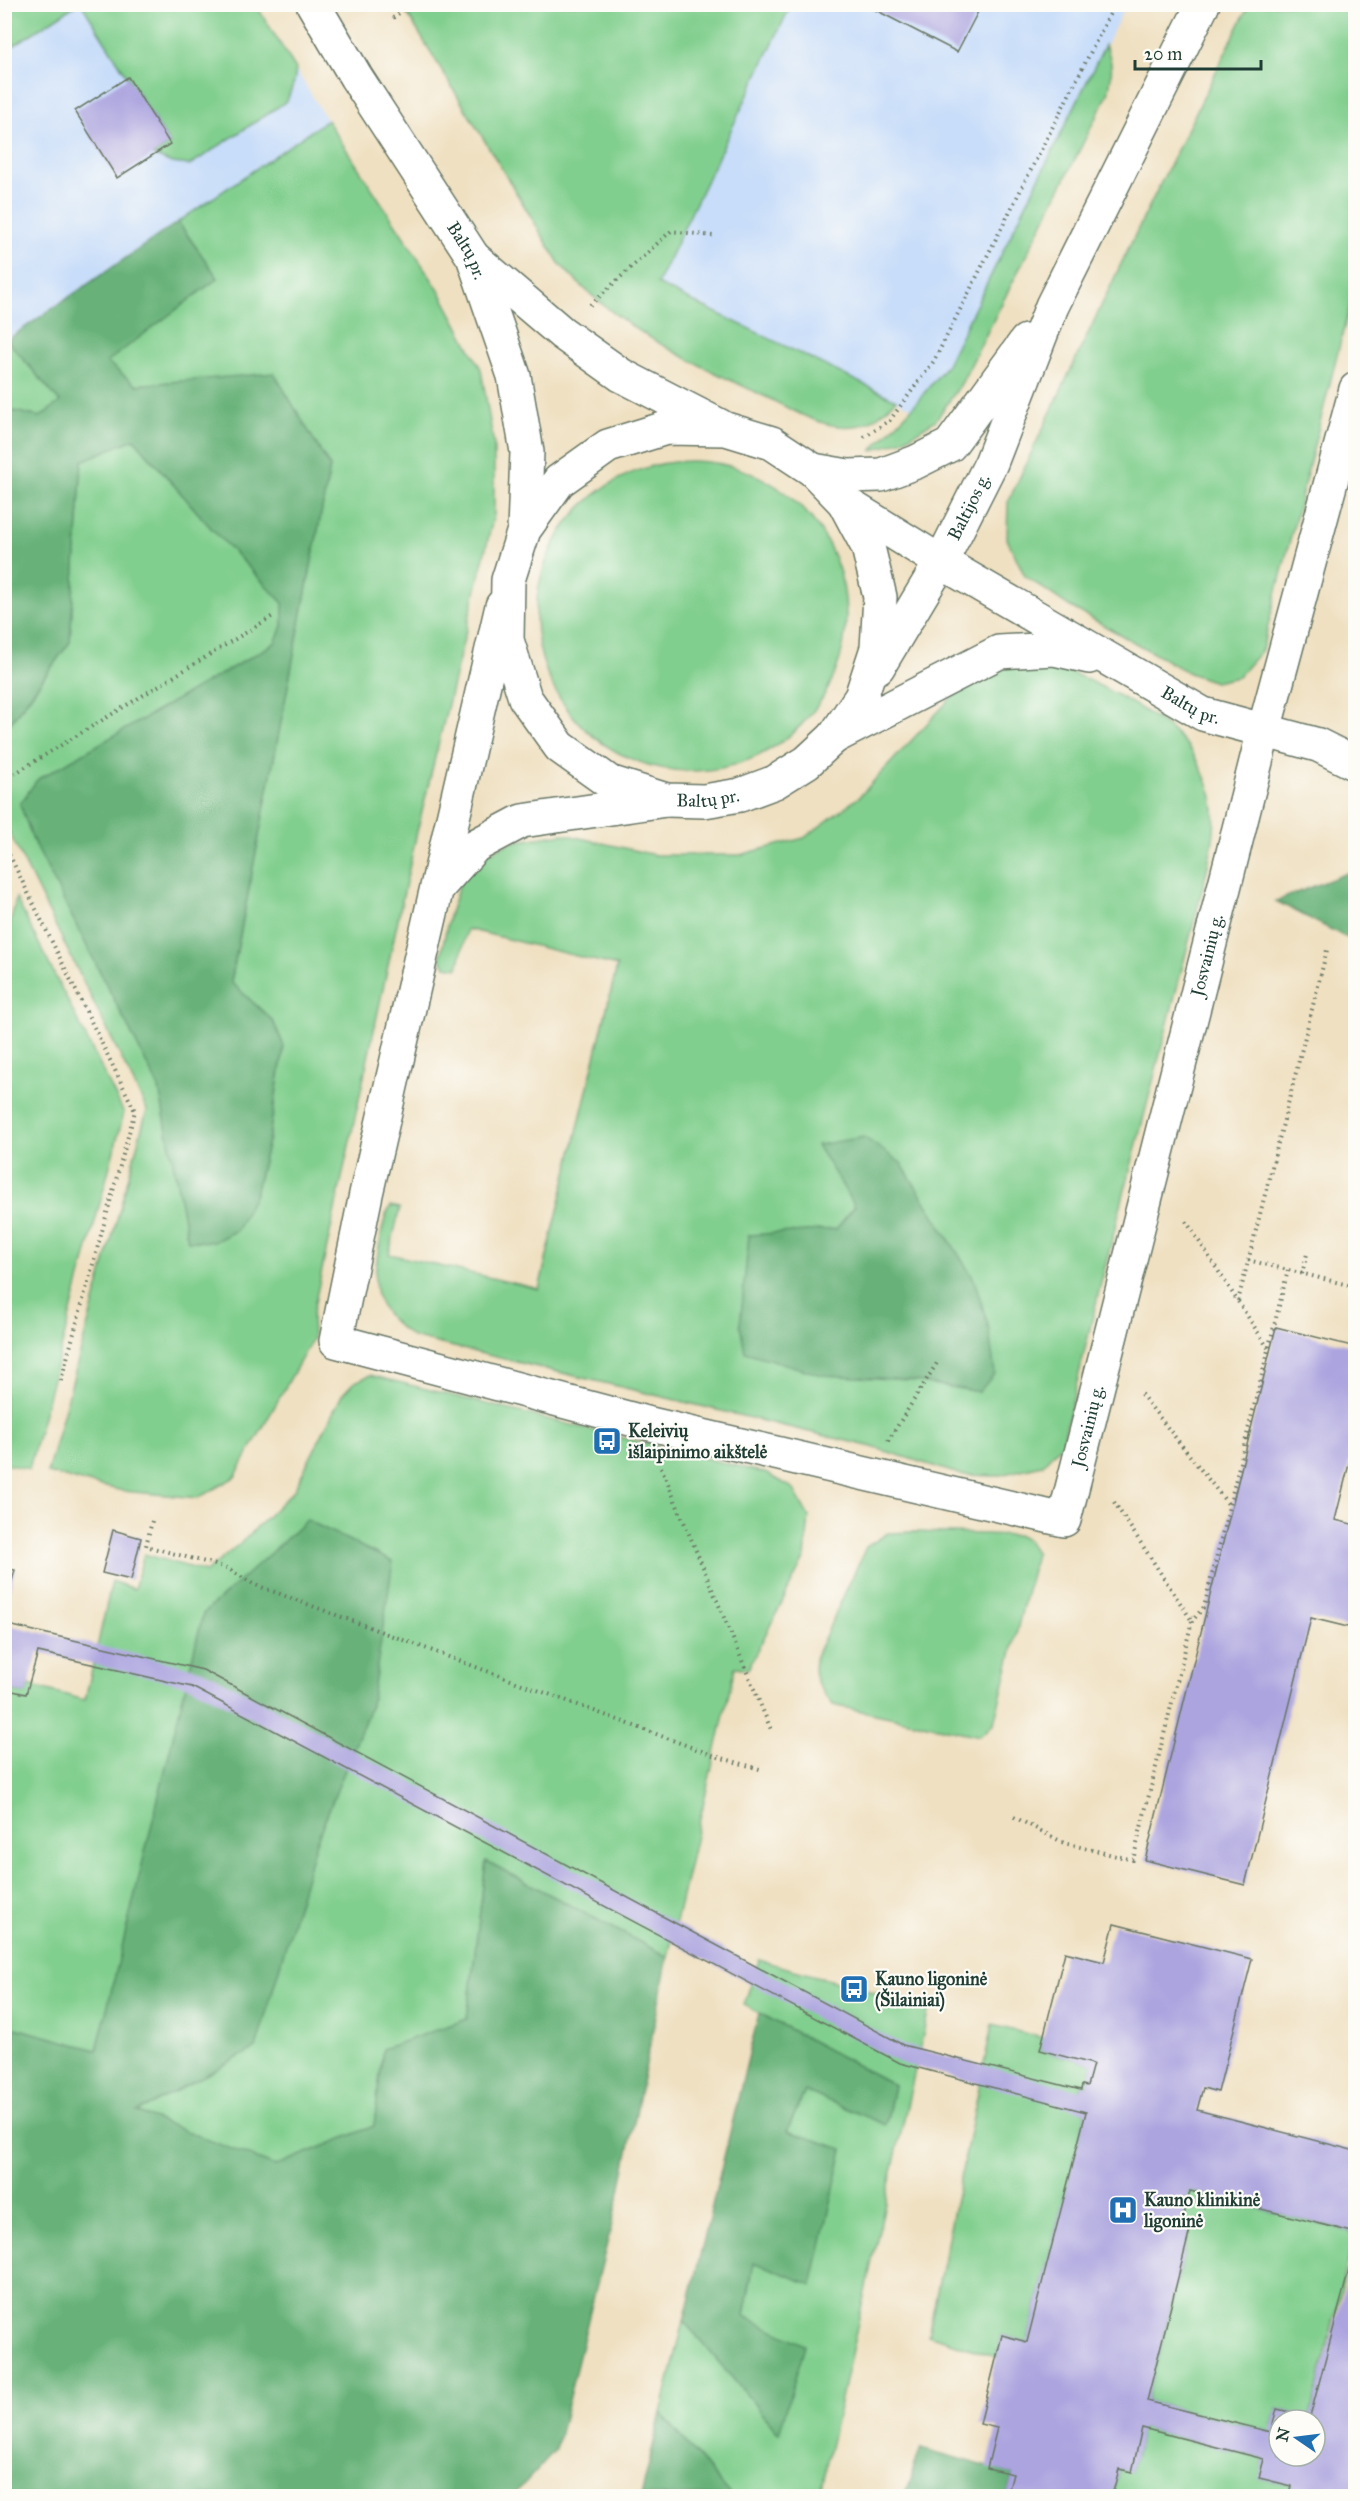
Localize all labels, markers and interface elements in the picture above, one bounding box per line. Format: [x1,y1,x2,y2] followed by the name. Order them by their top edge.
[1135,33,1261,71] scale bar
[1144,43,1182,65] text: 20 m
[442,217,491,283] street label: Baltų pr.
[943,470,995,544] street label: Baltijos g.
[1157,681,1222,729] street label: Baltų pr.
[676,784,741,812] street label: Baltų pr.
[1186,912,1228,1001] street label: Josvainių g.
[1066,1383,1109,1472] street label: Josvainių g.
[628,1420,768,1464] place label: Keleivių išlaipinimo aikštelė
[591,1425,623,1457] bus stop icon: Keleivių išlaipinimo aikštelė
[875,1968,988,2012] place label: Kauno ligoninė (Šilainiai)
[838,1973,870,2005] bus stop icon: Kauno ligoninė (Šilainiai)
[1143,2189,1261,2233] place label: Kauno klinikinė ligoninė
[1107,2194,1139,2226] hospital icon: Kauno klinikinė ligoninė
[1267,2408,1327,2468] north arrow
[1272,2425,1294,2443] text: N

